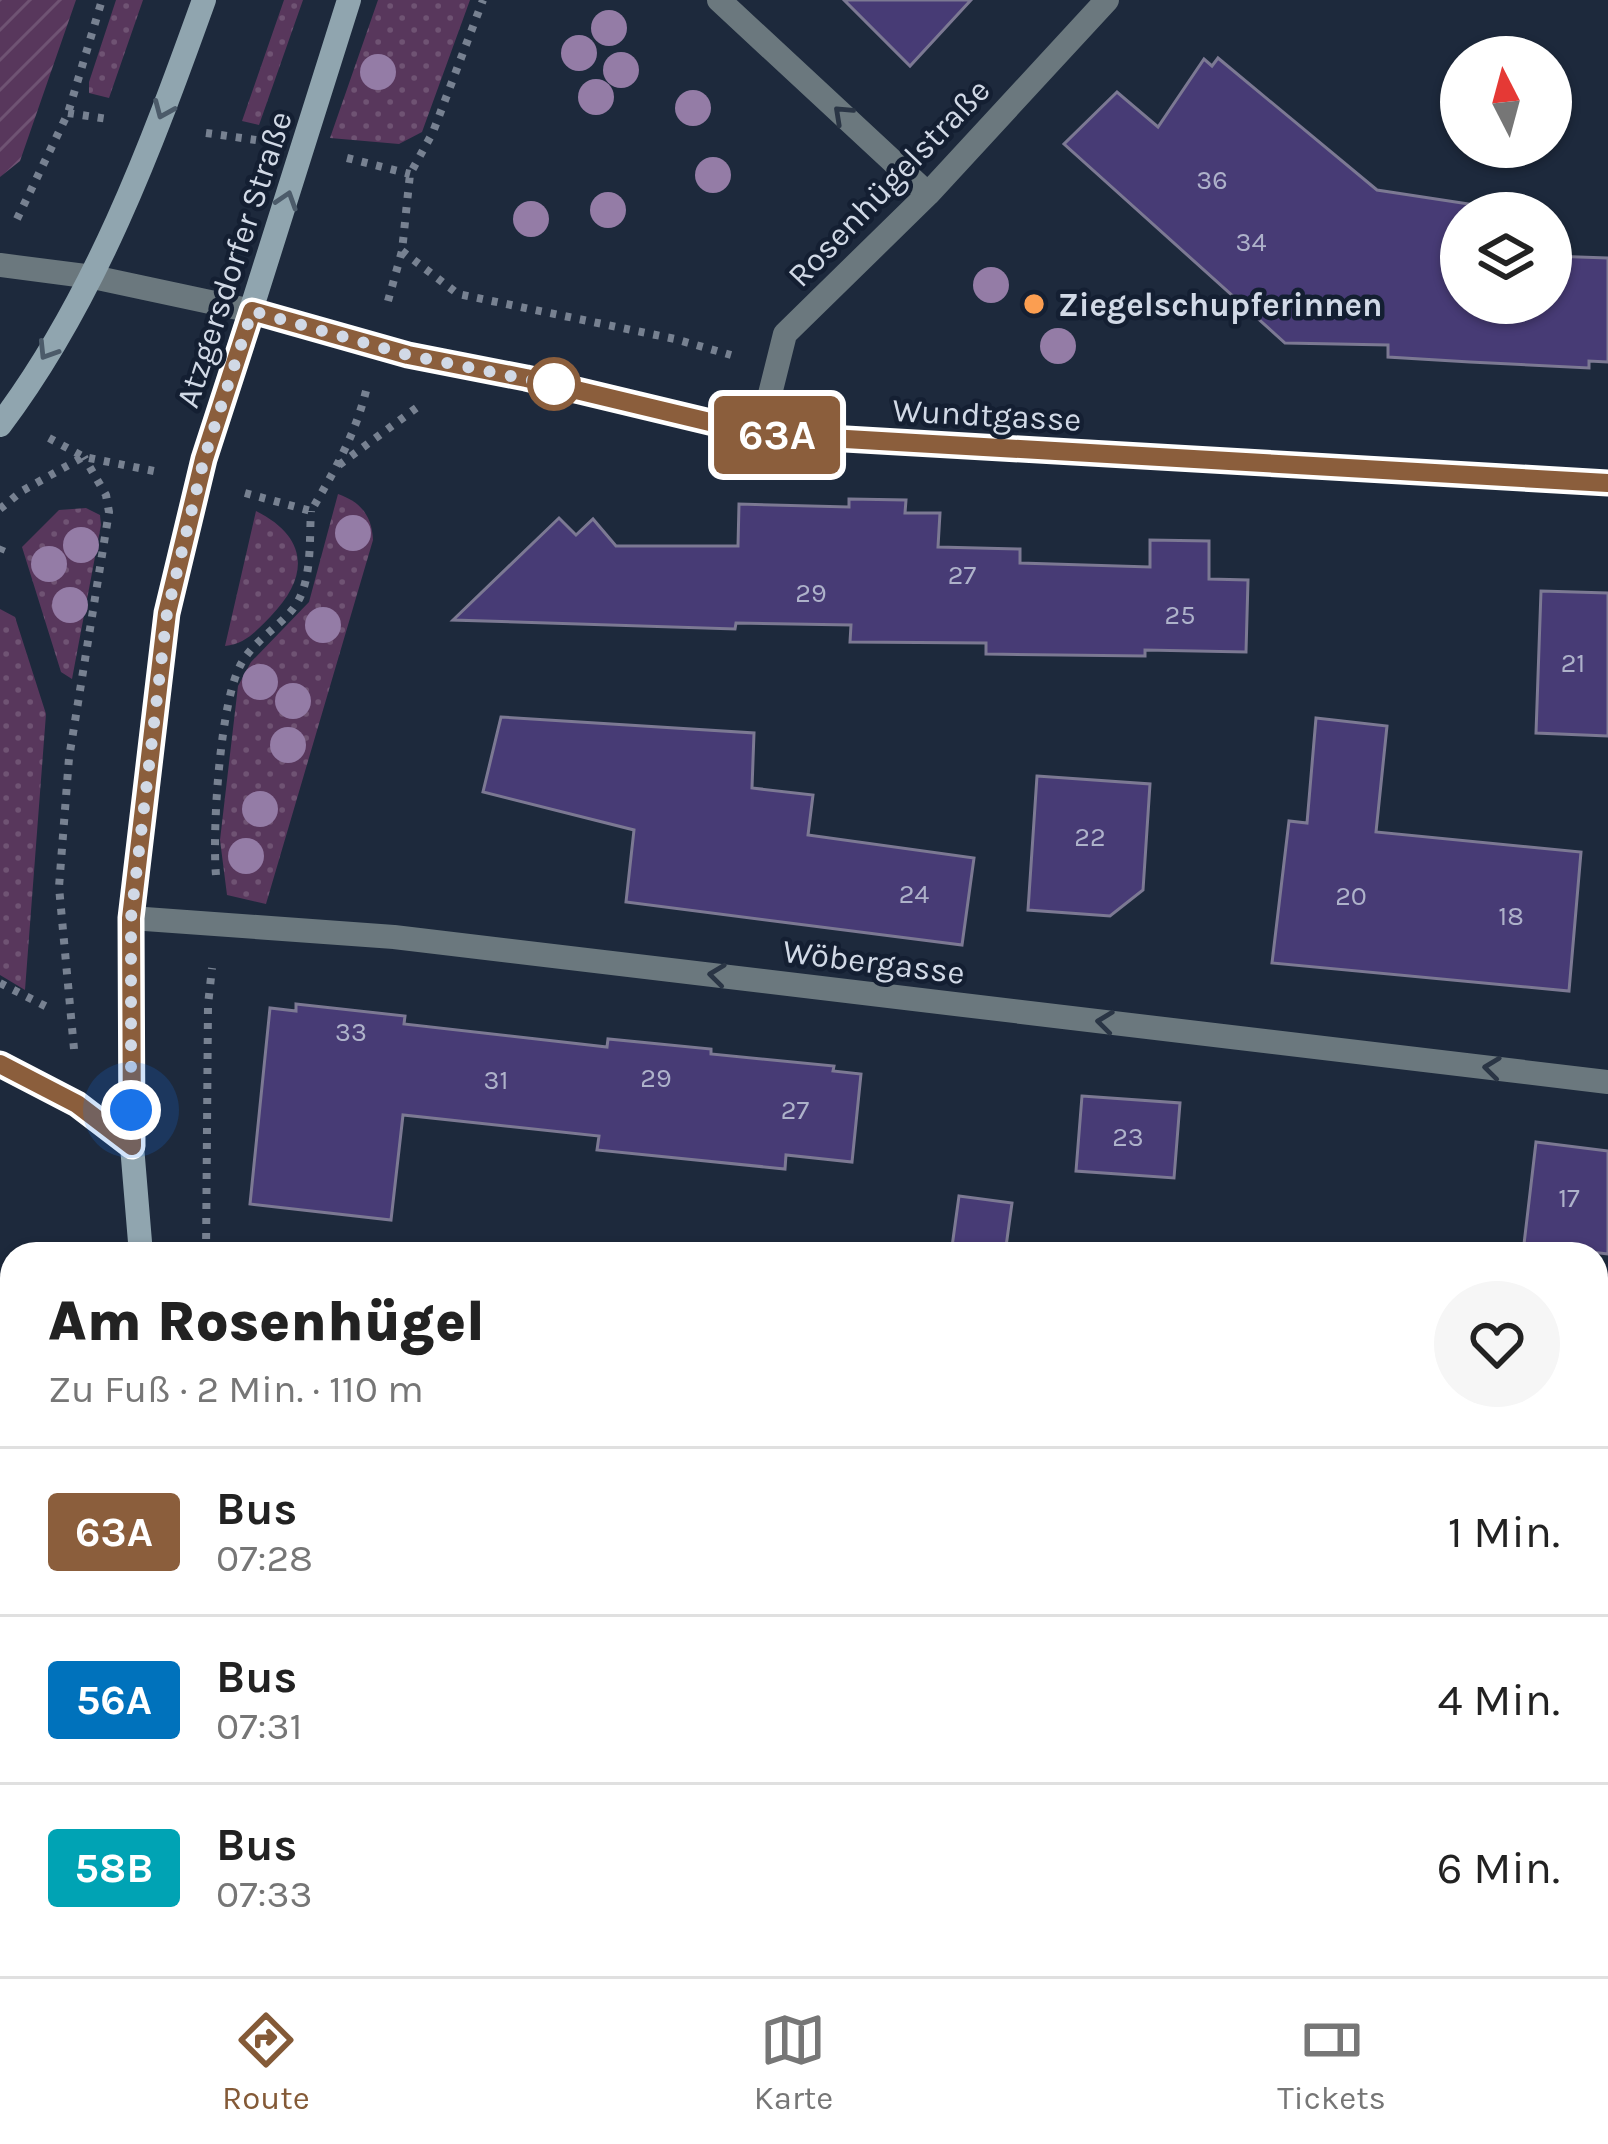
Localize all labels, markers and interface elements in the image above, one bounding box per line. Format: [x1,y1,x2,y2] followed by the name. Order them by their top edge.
[1440,36,1572,168] north arrow
[1440,36,1572,324] map controls
[780,71,998,295] street label: Rosenhügelstraße
[154,98,178,119] one-way arrow
[168,106,300,412] street label: Atzgersdorfer Straße
[834,106,856,128] one-way arrow
[1196,164,1228,196] house number: 36
[273,190,298,211] one-way arrow
[1440,192,1572,324] button: layers
[1235,226,1267,258] house number: 34
[1058,286,1383,324] place label: Ziegelschupferinnen
[1021,291,1047,317] marker: Ziegelschupferinnen
[39,338,61,360] one-way arrow
[529,359,579,409] unlabelled marker
[892,391,1082,439] street label: Wundtgasse
[708,396,846,474] line badge: 63A
[738,410,816,460] text: 63A
[948,559,976,591] house number: 27
[795,577,827,609] house number: 29
[1165,599,1195,631] house number: 25
[1561,647,1585,679] house number: 21
[1074,821,1106,853] house number: 22
[899,878,929,910] house number: 24
[1335,880,1367,912] house number: 20
[1498,900,1524,932] house number: 18
[781,932,967,992] street label: Wöbergasse
[707,963,727,989] one-way arrow
[1095,1009,1114,1035] one-way arrow
[335,1016,367,1048] house number: 33
[1482,1055,1502,1081] one-way arrow
[640,1062,672,1094] house number: 29
[484,1064,508,1096] house number: 31
[101,1080,161,1140] your location
[781,1094,809,1126] house number: 27
[1112,1121,1144,1153] house number: 23
[1558,1182,1580,1214] house number: 17
[1434,1281,1560,1407] button: heart
[48,1288,485,1354] text: Am Rosenhügel
[48,1366,424,1412] text: Zu Fuß · 2 Min. · 110 m
[216,1483,297,1535] text: Bus
[1448,1506,1560,1558] text: 1 Min.
[75,1507,153,1557] text: 63A
[216,1535,313,1581] text: 07:28
[216,1651,297,1703] text: Bus
[1437,1674,1560,1726] text: 4 Min.
[76,1675,152,1725] text: 56A
[216,1703,302,1749] text: 07:31
[216,1819,297,1871] text: Bus
[1437,1842,1560,1894] text: 6 Min.
[75,1843,153,1893] text: 58B
[216,1871,313,1917] text: 07:33
[222,2007,310,2117] tab: Route
[754,2007,833,2117] tab: Karte
[1277,2007,1386,2117] tab: Tickets

